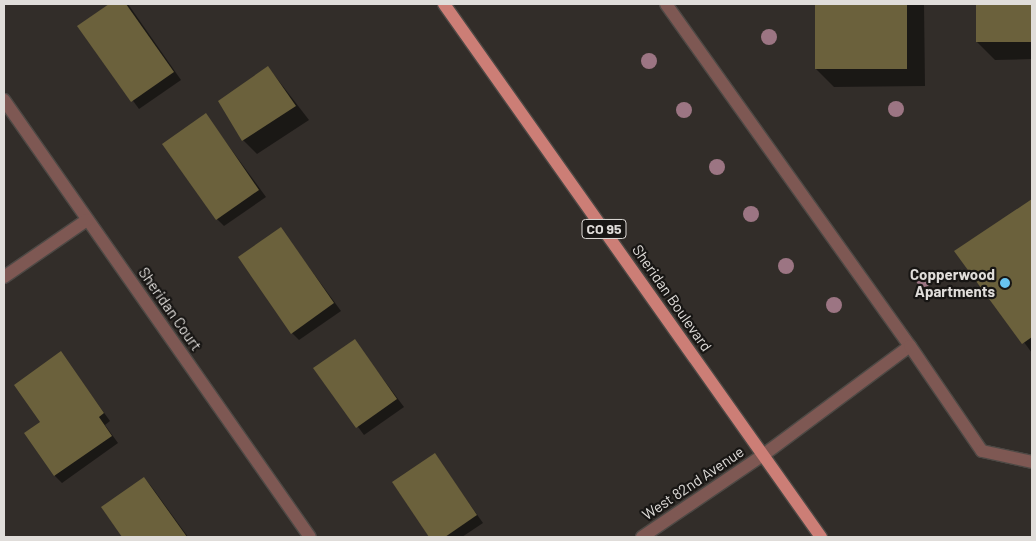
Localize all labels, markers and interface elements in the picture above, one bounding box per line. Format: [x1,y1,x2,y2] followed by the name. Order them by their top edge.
[582,218,626,240] road number: CO 95
[628,241,716,355] street label: Sheridan Boulevard
[135,264,205,354] street label: Sheridan Court
[910,265,995,300] place label: Copperwood Apartments
[999,277,1011,289] marker: Copperwood Apartments
[639,442,747,524] street label: West 82nd Avenue

